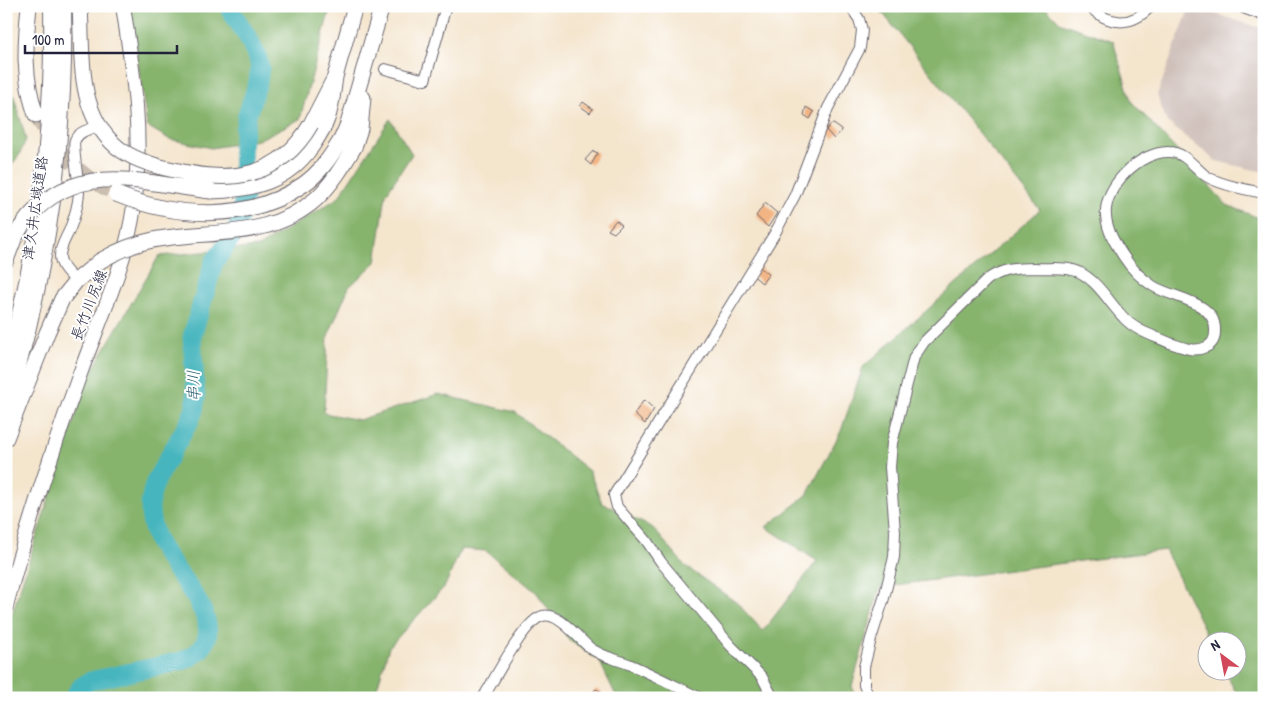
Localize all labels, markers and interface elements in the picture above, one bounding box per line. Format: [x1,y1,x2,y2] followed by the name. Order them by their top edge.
[25,22,178,54] scale bar
[32,29,65,50] text: 100 m
[17,154,52,261] street label: 津久井広域道路
[65,266,112,344] street label: 長竹川尻線
[182,370,204,402] water label: 串川
[1198,632,1248,682] north arrow
[1207,634,1224,655] text: N

